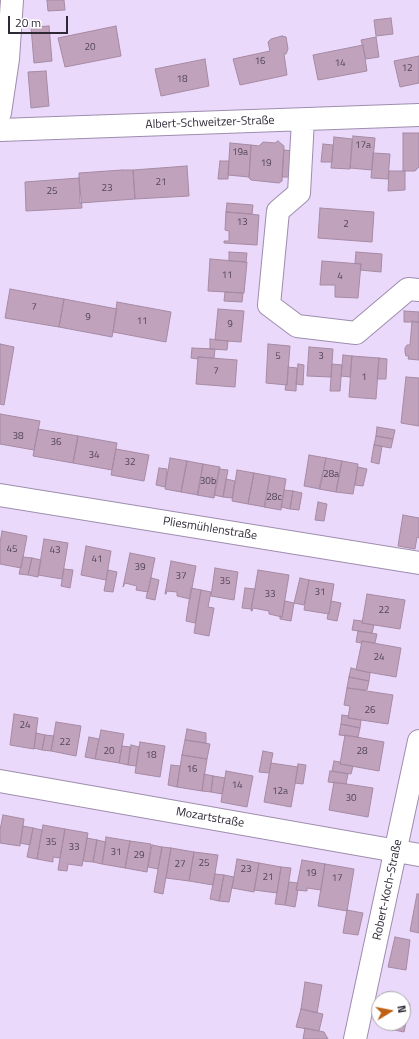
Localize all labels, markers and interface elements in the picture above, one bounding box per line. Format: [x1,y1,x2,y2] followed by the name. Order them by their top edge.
[10,8,70,34] scale bar
[15,13,41,32] text: 20 m
[84,42,96,54] house number: 20
[254,56,266,68] house number: 16
[334,58,346,70] house number: 14
[401,63,413,75] house number: 12
[176,74,188,86] house number: 18
[145,114,275,132] street label: Albert-Schweitzer-Straße
[355,140,371,152] house number: 17a
[232,147,248,159] house number: 19a
[260,158,272,170] house number: 19
[155,177,167,189] house number: 21
[101,183,113,195] house number: 23
[46,186,58,198] house number: 25
[236,217,248,229] house number: 13
[343,219,349,231] house number: 2
[221,270,233,282] house number: 11
[337,271,343,283] house number: 4
[31,302,37,314] house number: 7
[85,312,91,324] house number: 9
[136,316,148,328] house number: 11
[227,319,233,331] house number: 9
[275,351,281,363] house number: 5
[318,351,324,363] house number: 3
[213,366,219,378] house number: 7
[361,372,367,384] house number: 1
[12,431,24,443] house number: 38
[50,437,62,449] house number: 36
[88,450,100,462] house number: 34
[124,457,136,469] house number: 32
[323,469,339,481] house number: 28a
[200,476,216,488] house number: 30b
[266,492,282,504] house number: 28c
[162,514,258,544] street label: Pliesmühlenstraße
[6,544,18,556] house number: 45
[49,545,61,557] house number: 43
[91,554,103,566] house number: 41
[134,562,146,574] house number: 39
[175,571,187,583] house number: 37
[219,576,231,588] house number: 35
[314,587,326,599] house number: 31
[264,589,276,601] house number: 33
[378,605,390,617] house number: 22
[373,652,385,664] house number: 24
[364,705,376,717] house number: 26
[19,720,31,732] house number: 24
[59,737,71,749] house number: 22
[103,746,115,758] house number: 20
[356,746,368,758] house number: 28
[145,750,157,762] house number: 18
[186,764,198,776] house number: 16
[231,780,243,792] house number: 14
[272,786,288,798] house number: 12a
[345,793,357,805] house number: 30
[175,805,245,831] street label: Mozartstraße
[45,837,57,849] house number: 35
[370,838,406,942] street label: Robert-Koch-Straße
[68,842,80,854] house number: 33
[110,847,122,859] house number: 31
[133,850,145,862] house number: 29
[198,858,210,870] house number: 25
[174,859,186,871] house number: 27
[240,864,252,876] house number: 23
[305,868,317,880] house number: 19
[262,872,274,884] house number: 21
[331,873,343,885] house number: 17
[371,991,411,1031] north arrow
[393,1004,410,1014] text: N

